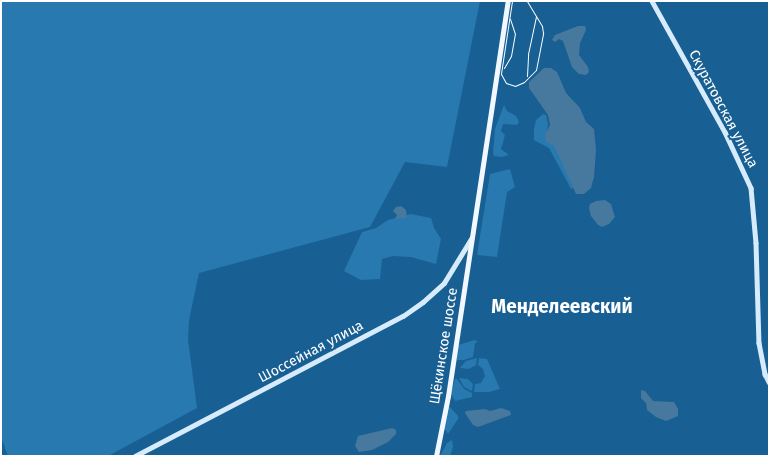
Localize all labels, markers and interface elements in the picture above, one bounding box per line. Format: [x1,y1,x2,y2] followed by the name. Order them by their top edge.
[685,47,761,171] street label: Скуратовская улица
[426,287,462,405] street label: Щёкинское шоссе
[491,296,633,318] district label: Менделеевский
[256,317,366,387] street label: Шоссейная улица

